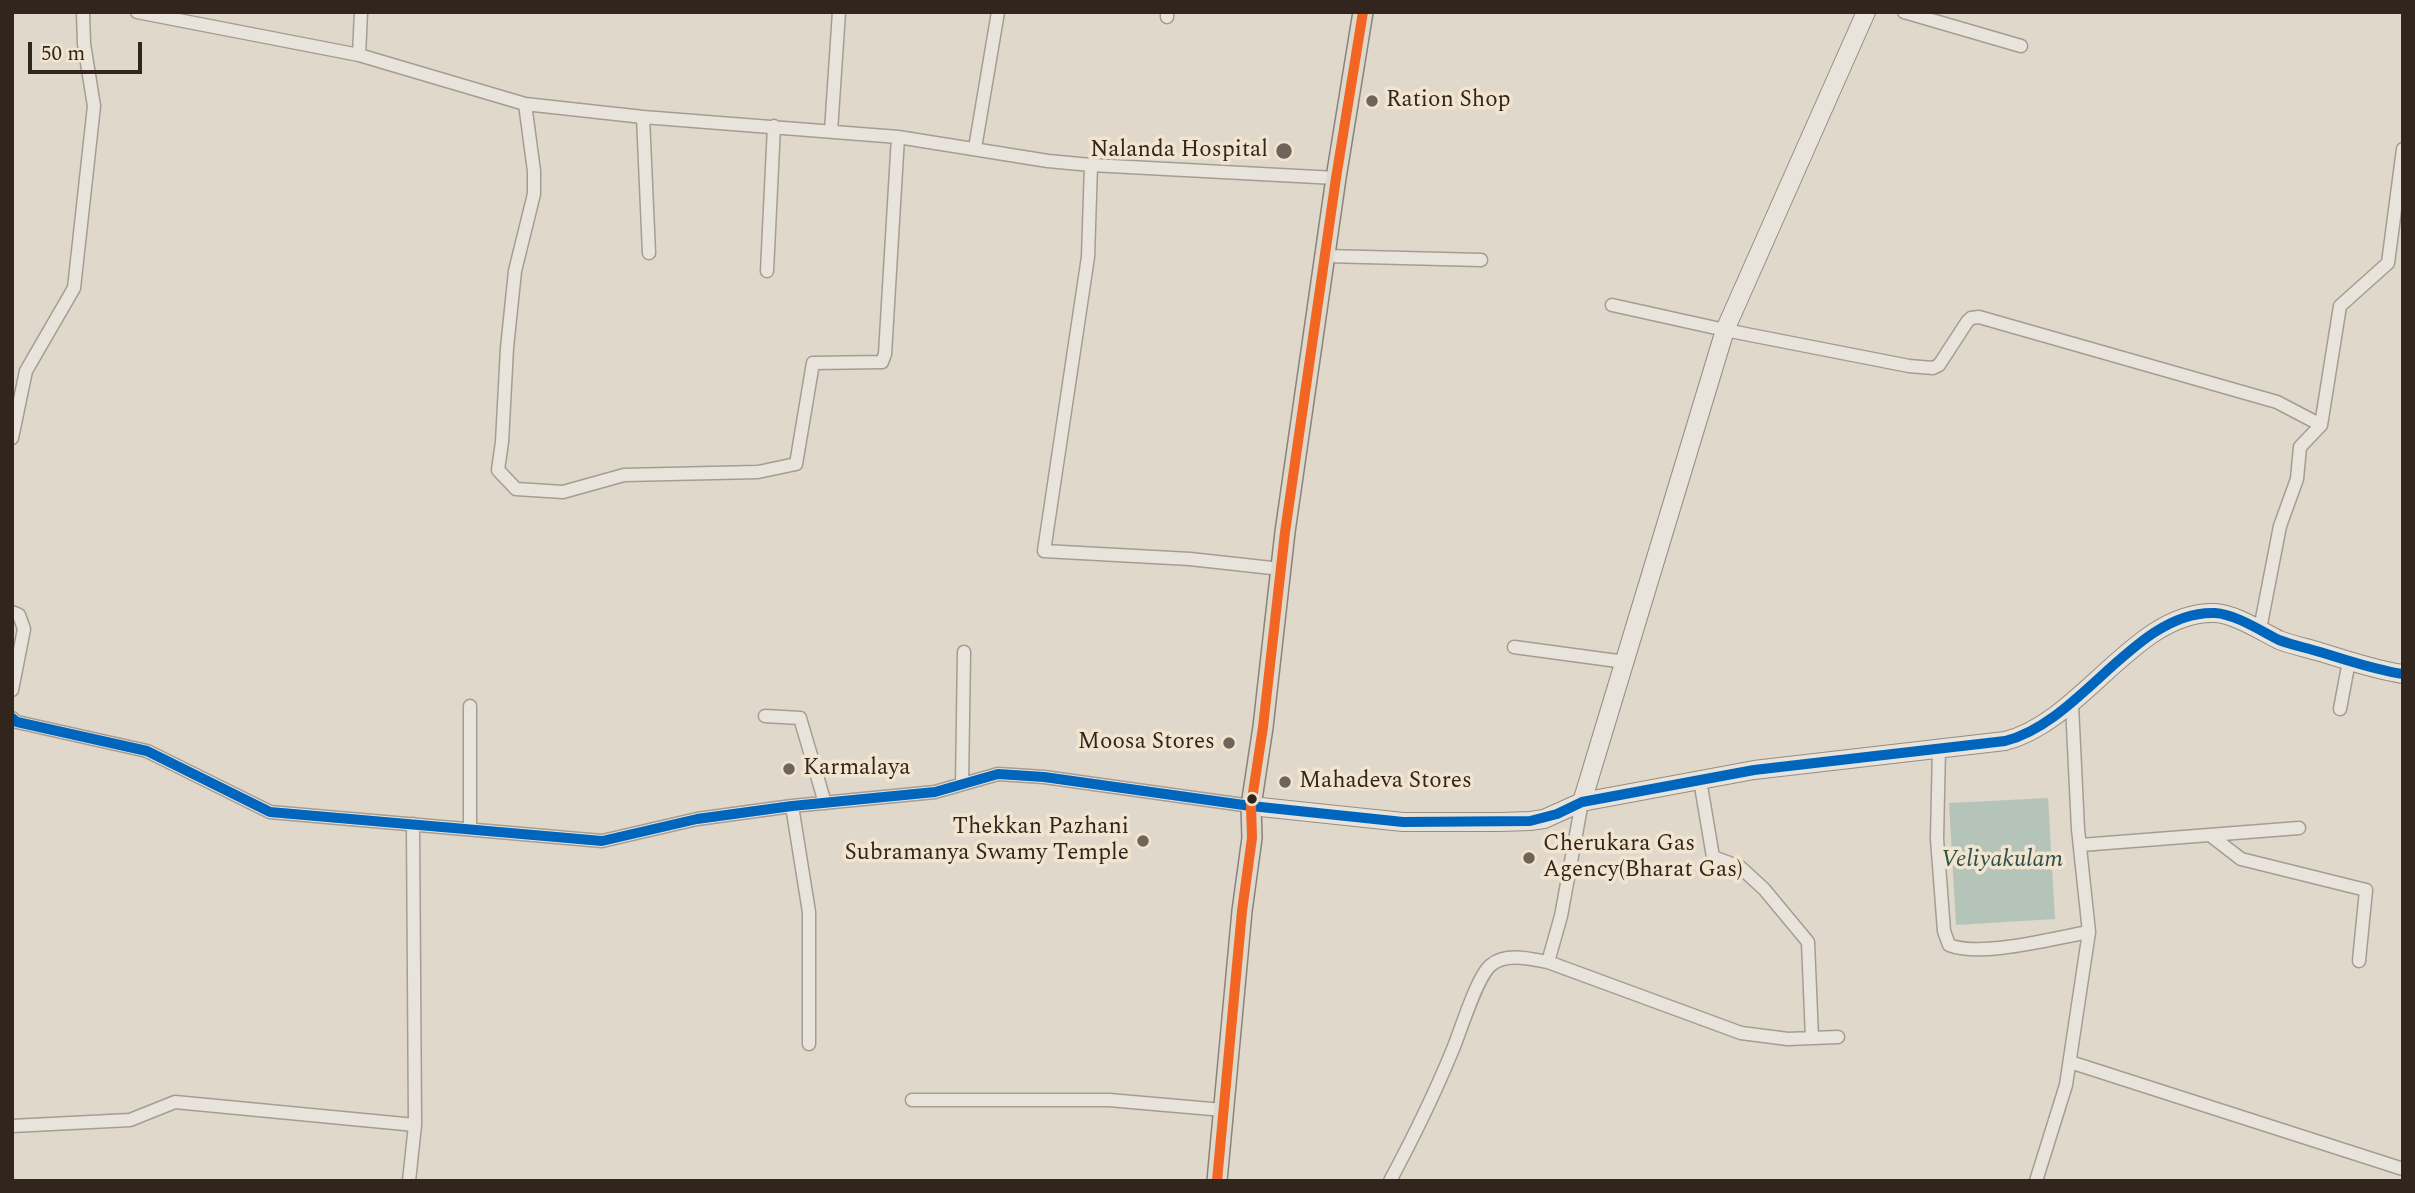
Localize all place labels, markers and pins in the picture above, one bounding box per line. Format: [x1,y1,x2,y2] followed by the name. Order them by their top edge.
[1386,87,1511,115] place label: Ration Shop
[1364,93,1380,109] marker: Ration Shop
[1090,137,1268,165] place label: Nalanda Hospital
[1274,141,1294,161] marker: Nalanda Hospital
[1078,729,1215,757] place label: Moosa Stores
[1221,735,1237,751] marker: Moosa Stores
[803,755,910,783] place label: Karmalaya
[781,761,797,777] marker: Karmalaya
[1299,768,1472,796] place label: Mahadeva Stores
[1277,774,1293,790] marker: Mahadeva Stores
[1245,792,1259,806] unlabelled marker
[845,814,1129,868] place label: Thekkan Pazhani Subramanya Swamy Temple
[1543,831,1743,885] place label: Cherukara Gas Agency(Bharat Gas)
[1135,833,1151,849] marker: Thekkan Pazhani Subramanya Swamy Temple
[1521,850,1537,866] marker: Cherukara Gas Agency(Bharat Gas)

